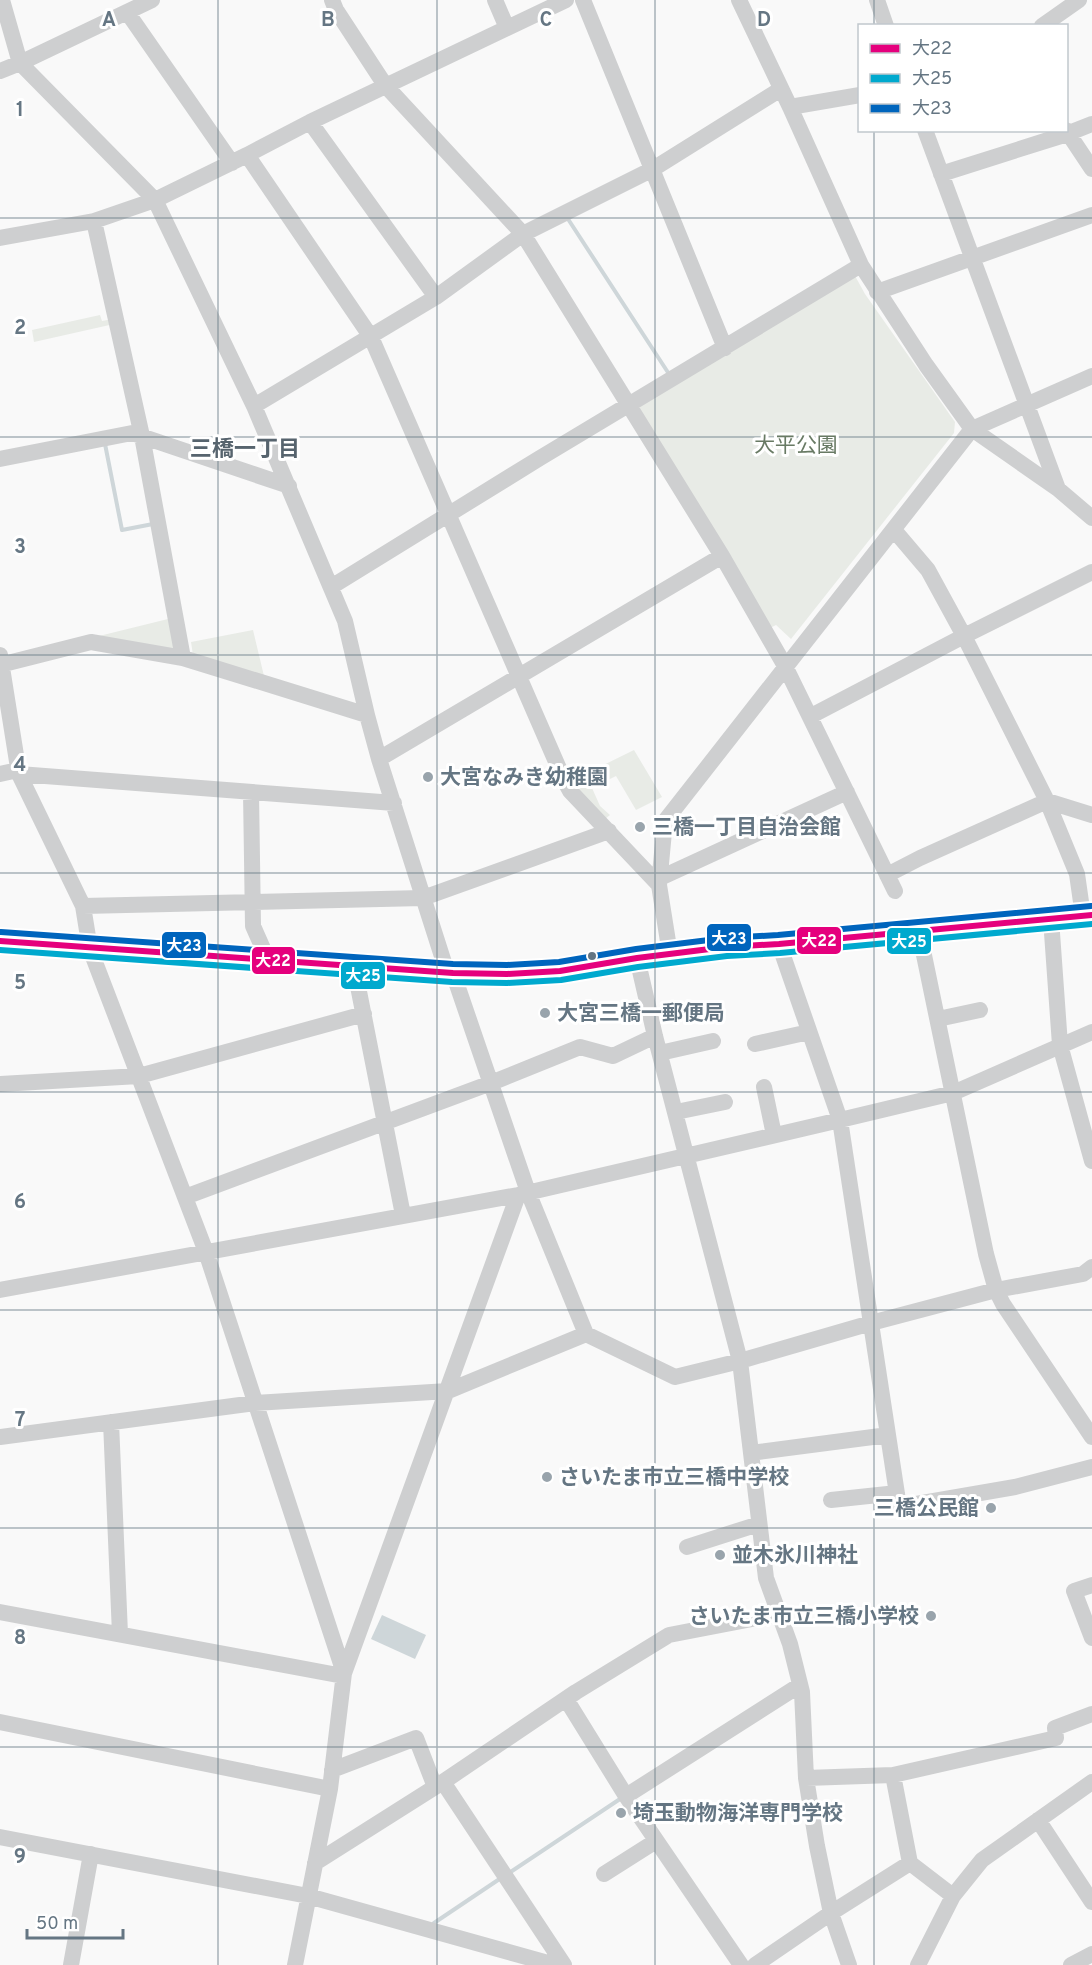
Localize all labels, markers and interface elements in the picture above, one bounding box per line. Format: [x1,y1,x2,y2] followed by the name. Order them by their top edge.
[102,8,116,34] text: A
[321,8,335,34] text: B
[540,8,552,34] text: C
[757,8,771,34] text: D
[858,24,1068,132] legend
[912,38,952,61] text: 大22
[912,68,952,91] text: 大25
[16,98,24,124] text: 1
[912,98,952,121] text: 大23
[14,316,26,342] text: 2
[754,433,838,460] park label: 大平公園
[190,437,300,464] district label: 三橋一丁目
[14,535,26,561] text: 3
[14,753,26,779] text: 4
[440,765,608,792] place label: 大宮なみき幼稚園
[421,770,435,784] marker: 大宮なみき幼稚園
[652,815,841,842] place label: 三橋一丁目自治会館
[633,820,647,834] marker: 三橋一丁目自治会館
[706,923,752,952] line badge: 大23
[796,926,842,955] line badge: 大22
[886,927,932,955] line badge: 大25
[711,930,747,950] text: 大23
[161,931,207,959] line badge: 大23
[801,932,837,952] text: 大22
[891,933,927,953] text: 大25
[166,937,202,957] text: 大23
[251,946,296,975] line badge: 大22
[586,950,598,962] unlabelled marker
[255,952,291,972] text: 大22
[340,961,386,990] line badge: 大25
[345,967,381,987] text: 大25
[14,971,26,997] text: 5
[557,1001,725,1028] place label: 大宮三橋一郵便局
[538,1006,552,1020] marker: 大宮三橋一郵便局
[14,1190,26,1216] text: 6
[15,1408,25,1434] text: 7
[559,1465,789,1492] place label: さいたま市立三橋中学校
[540,1470,554,1484] marker: さいたま市立三橋中学校
[874,1496,979,1523] place label: 三橋公民館
[984,1501,998,1515] marker: 三橋公民館
[732,1543,858,1570] place label: 並木氷川神社
[713,1548,727,1562] marker: 並木氷川神社
[689,1604,919,1631] place label: さいたま市立三橋小学校
[924,1609,938,1623] marker: さいたま市立三橋小学校
[14,1626,26,1652] text: 8
[633,1801,843,1828] place label: 埼玉動物海洋専門学校
[614,1806,628,1820] marker: 埼玉動物海洋専門学校
[14,1845,26,1871] text: 9
[27,1902,123,1940] scale bar
[36,1913,78,1936] text: 50 m

